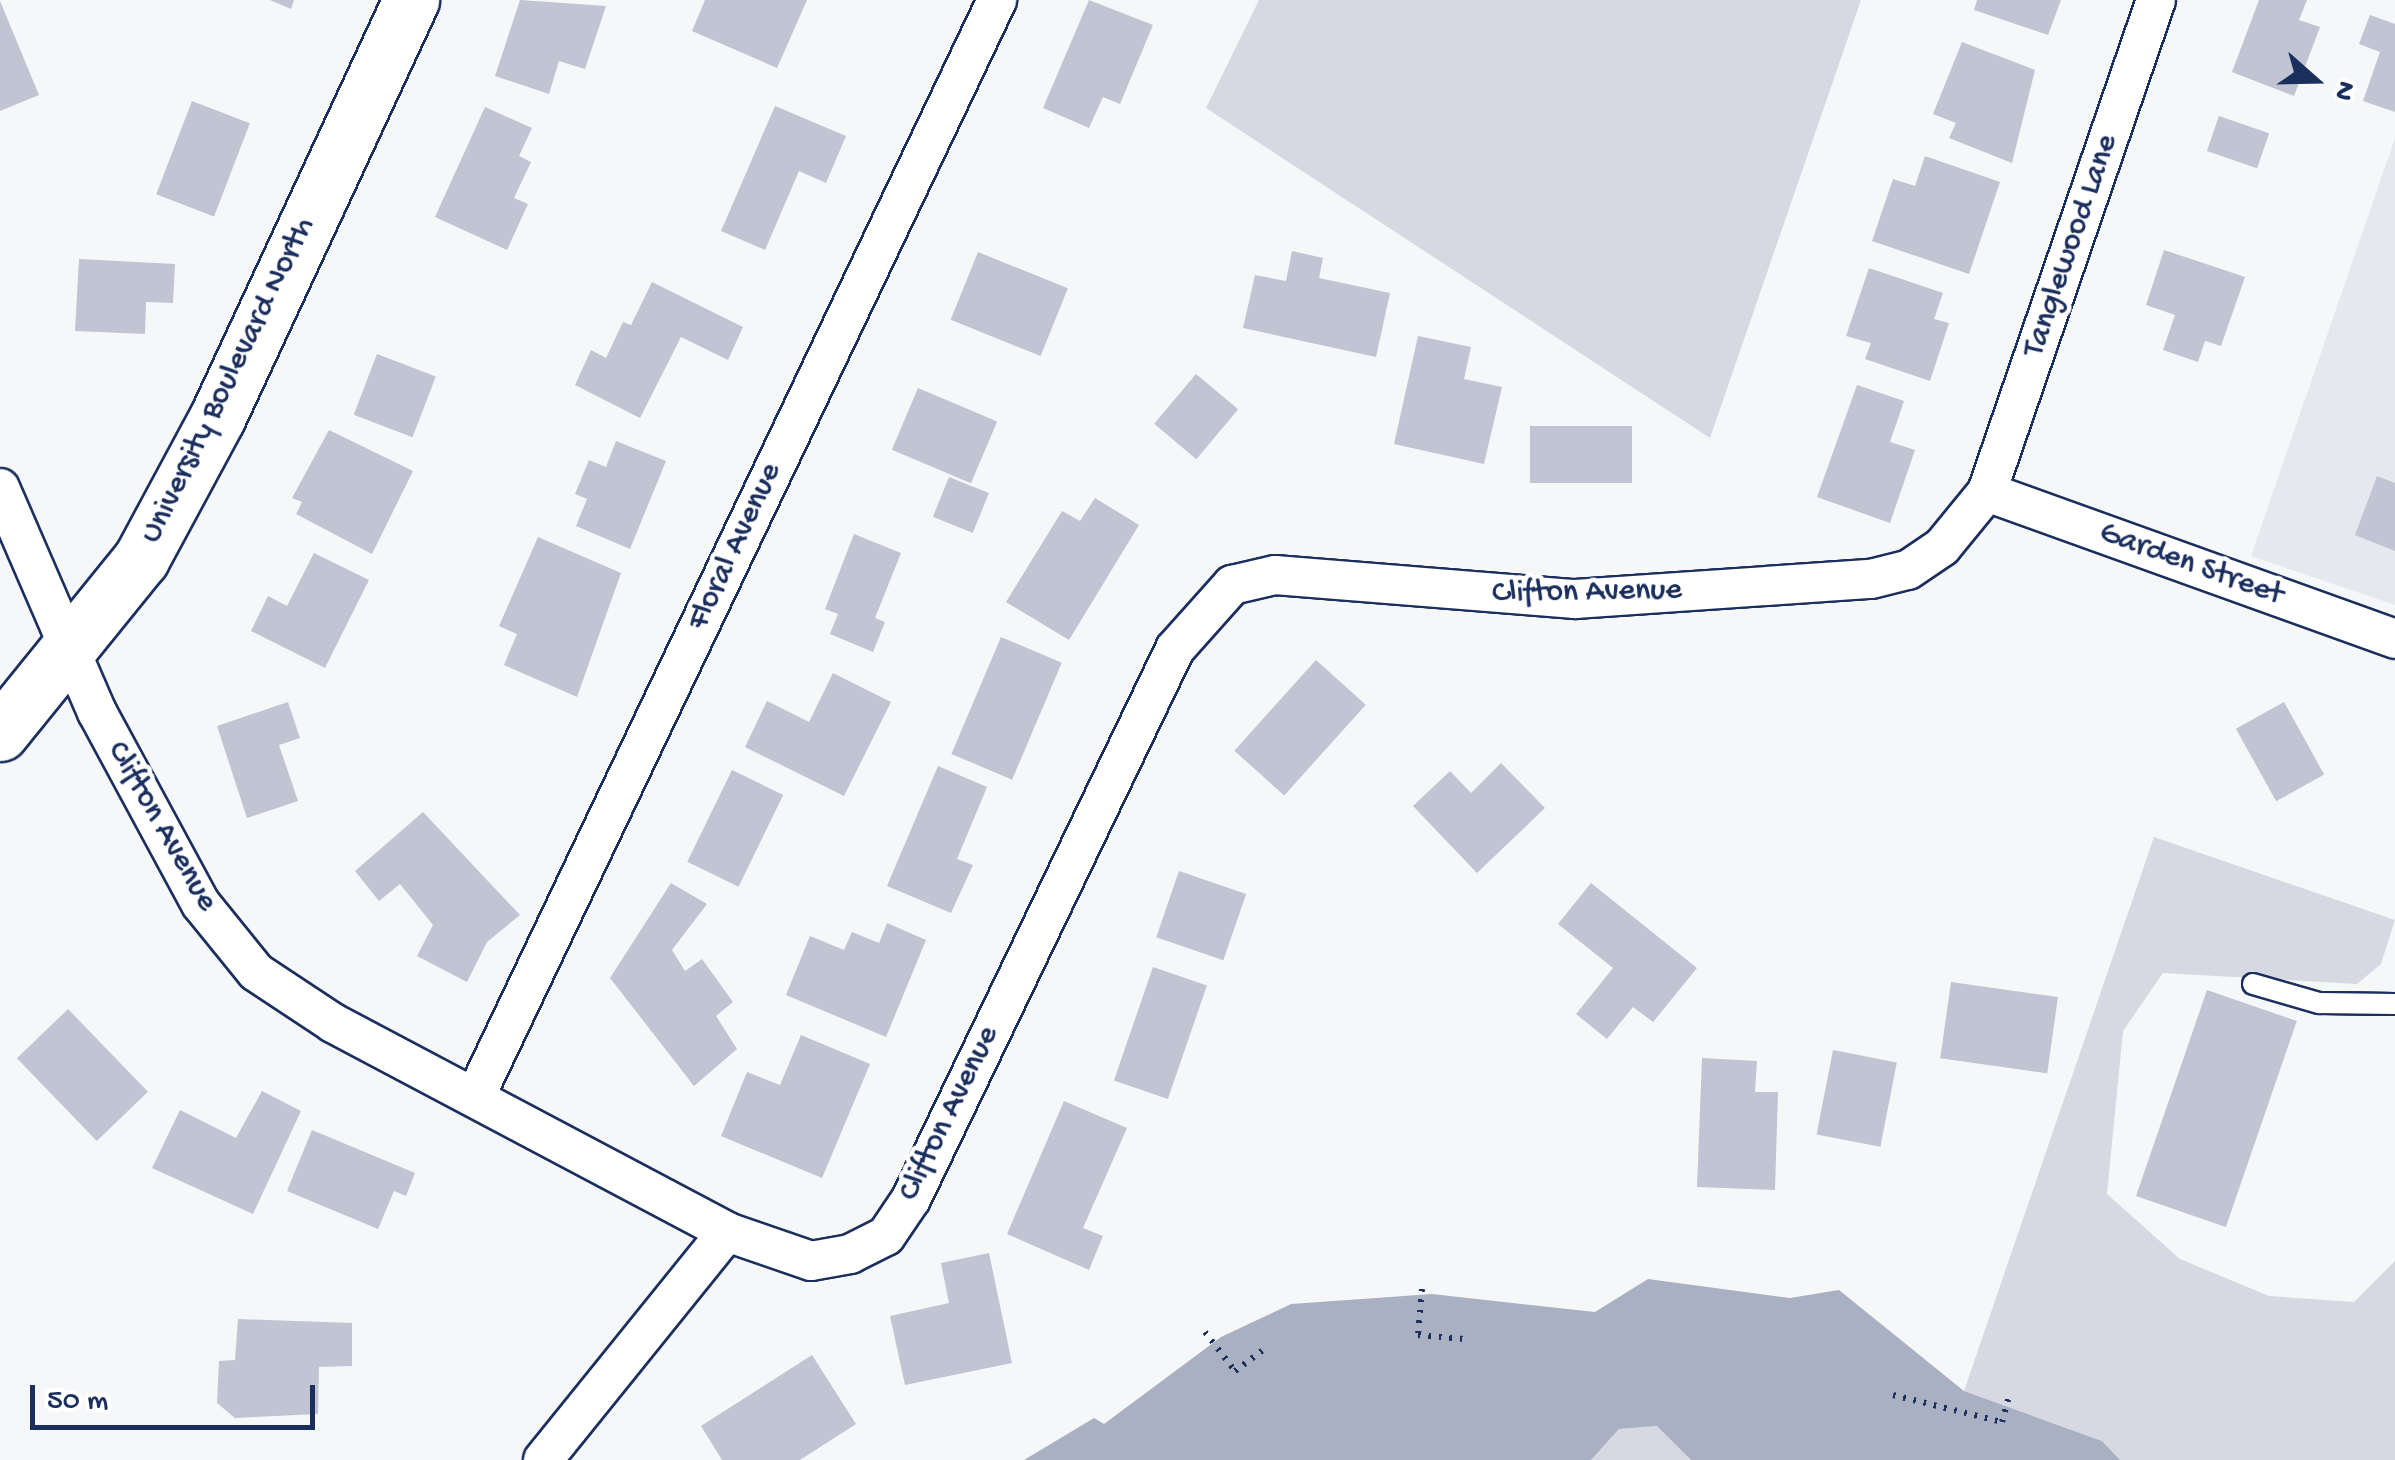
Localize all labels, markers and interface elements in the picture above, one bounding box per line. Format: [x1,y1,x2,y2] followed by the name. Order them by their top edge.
[2265,30,2365,130] north arrow
[2325,76,2362,105] text: N
[2016,130,2128,362] street label: Tanglewood Lane
[133,212,325,550] street label: University Boulevard North
[681,457,791,637] street label: Floral Avenue
[2094,514,2288,616] street label: Garden Street
[1492,572,1682,614] street label: Clifton Avenue
[97,735,225,919] street label: Clifton Avenue
[891,1020,1009,1208] street label: Clifton Avenue
[35,1365,320,1427] scale bar
[47,1385,108,1420] text: 50 m

